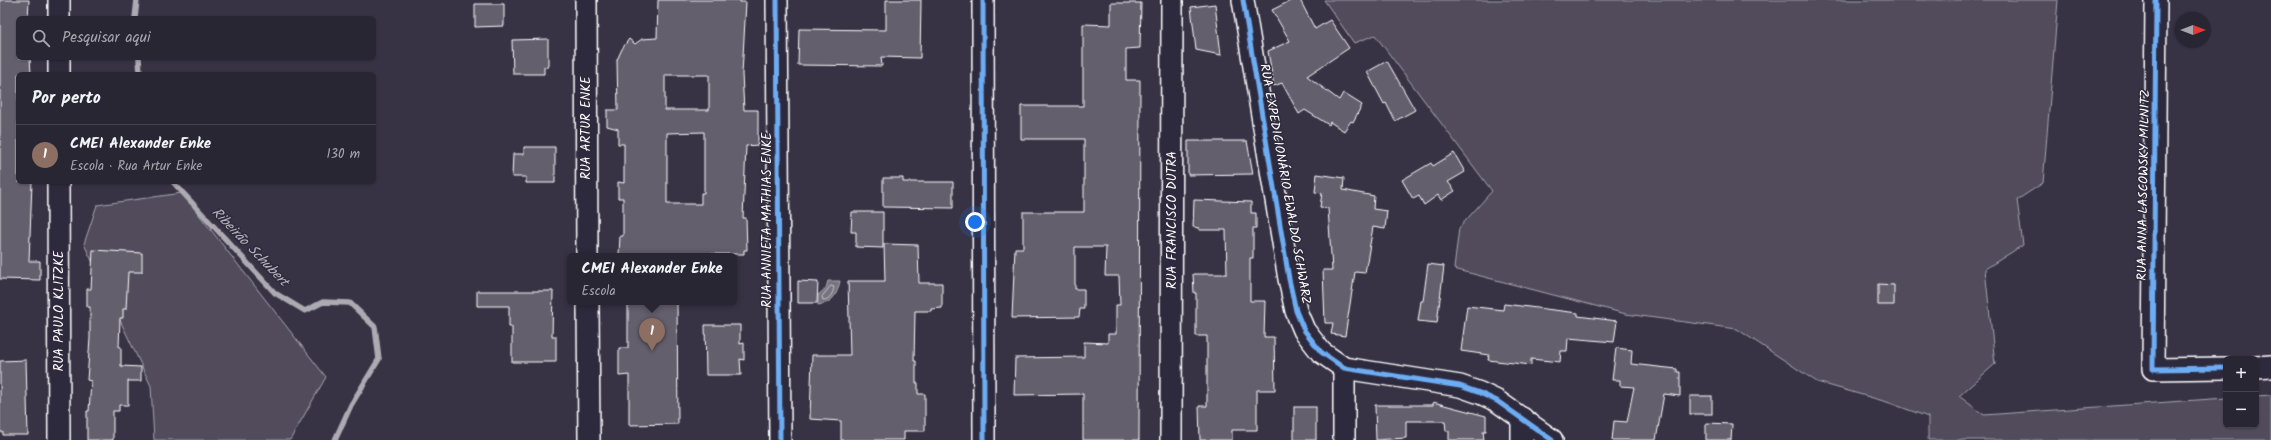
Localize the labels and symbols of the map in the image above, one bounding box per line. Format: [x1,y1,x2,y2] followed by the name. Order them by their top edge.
[2175,12,2211,48] north arrow
[1253,62,1317,306] street label: RUA EXPEDICIONÁRIO EWALDO SCHWARZ
[576,76,597,180] street label: RUA ARTUR ENKE
[2132,89,2156,281] street label: RUA ANNA LASCOWSKY MILNITZ
[757,132,778,308] street label: RUA ANNIETA MATHIAS ENKE
[1162,151,1183,289] street label: RUA FRANCISCO DUTRA
[206,202,296,294] water label: Ribeirão Schubert
[965,212,985,232] your location
[49,250,70,371] street label: RUA PAULO KLITZKE
[639,318,665,351] pin: 1

